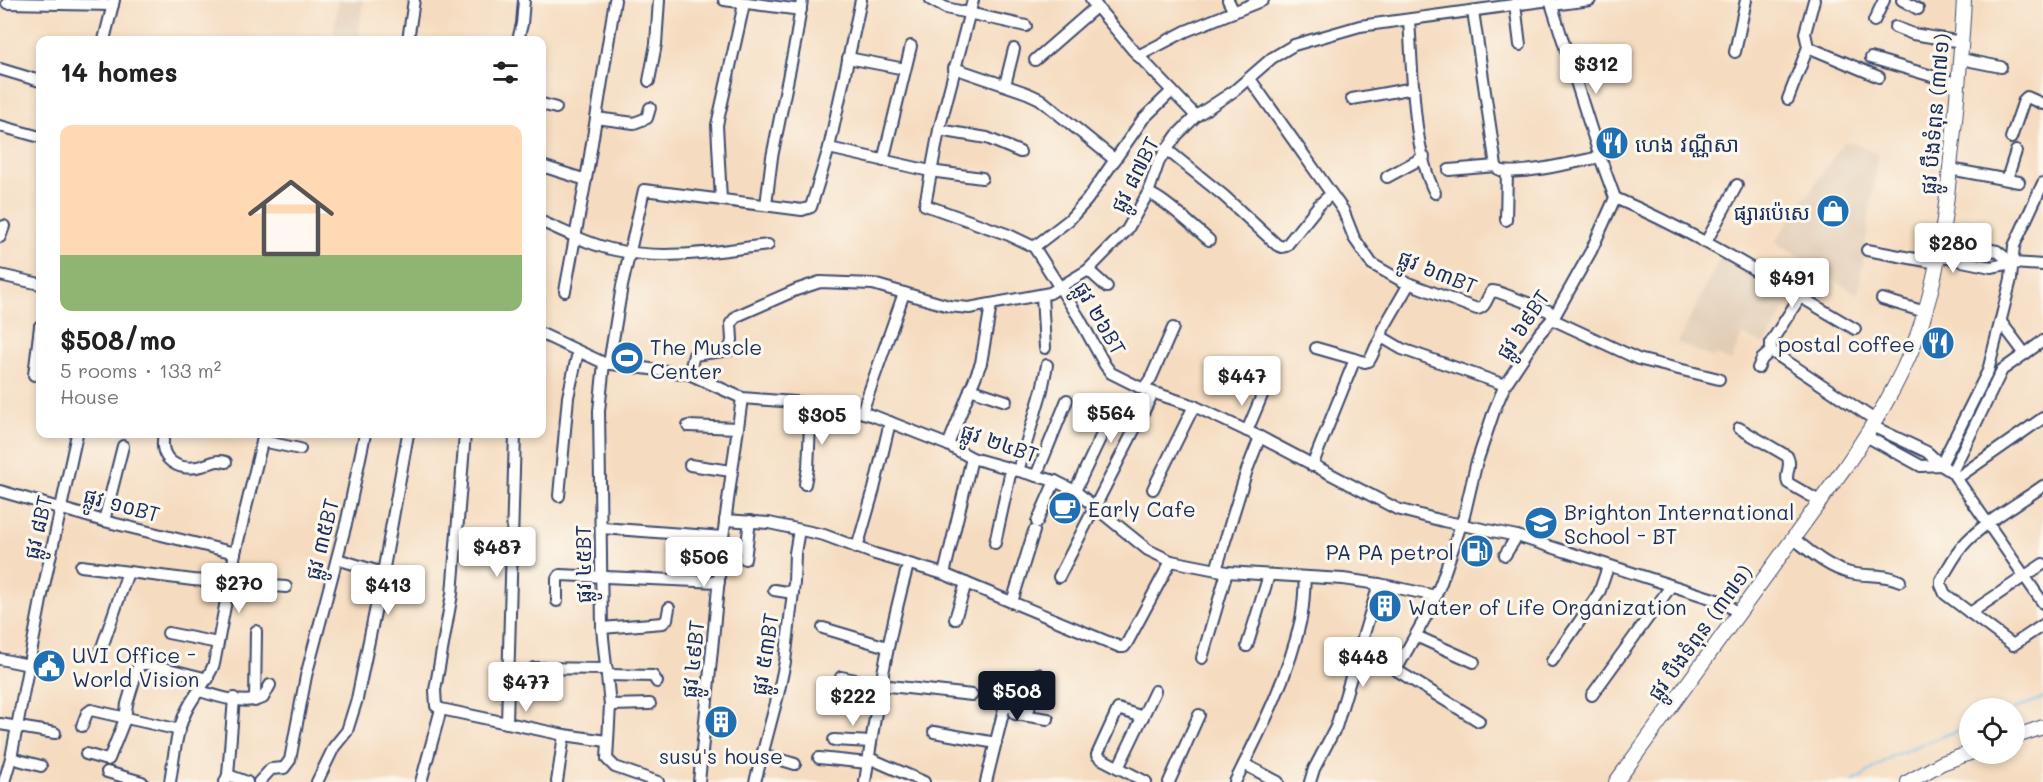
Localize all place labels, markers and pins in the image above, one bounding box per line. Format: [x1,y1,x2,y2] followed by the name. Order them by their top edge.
[1560,44,1632,95] pin: $312
[1594,125,1630,161] restaurant icon: ហេង វណ្ណីសា
[1635,130,1739,158] place label: ហេង វណ្ណីសា
[1815,193,1851,229] shop icon: ផ្សារប៉េសេ
[1733,198,1810,226] place label: ផ្សារប៉េសេ
[1917,223,1989,274] pin: $280
[1756,258,1828,309] pin: $491
[1920,325,1956,361] restaurant icon: postal coffee
[1778,330,1915,357] place label: postal coffee
[650,333,762,384] place label: The Muscle Center
[609,340,645,376] sports icon: The Muscle Center
[1206,356,1278,407] pin: $447
[1075,393,1147,444] pin: $564
[786,395,858,446] pin: $305
[1047,490,1083,526] cafe icon: Early Cafe
[1088,495,1196,522] place label: Early Cafe
[1564,498,1795,549] place label: Brighton International School - BT
[1523,505,1559,541] school or university icon: Brighton International School - BT
[461,527,533,578] pin: $487
[1459,533,1495,569] fuel station icon: PA PA petrol
[668,537,740,588] pin: $506
[1326,538,1454,565] place label: PA PA petrol
[203,563,275,614] pin: $270
[352,565,424,616] pin: $413
[1367,588,1403,624] building icon: Water of Life Organization
[1408,593,1687,620] place label: Water of Life Organization
[1327,637,1399,688] pin: $448
[72,641,199,692] place label: UVI Office - World Vision
[31,648,67,684] public building icon: UVI Office - World Vision
[490,662,562,713] pin: $477
[981,671,1053,722] pin: $508
[817,676,889,727] pin: $222
[703,704,739,740] building icon: susu's house
[659,742,783,769] place label: susu's house

